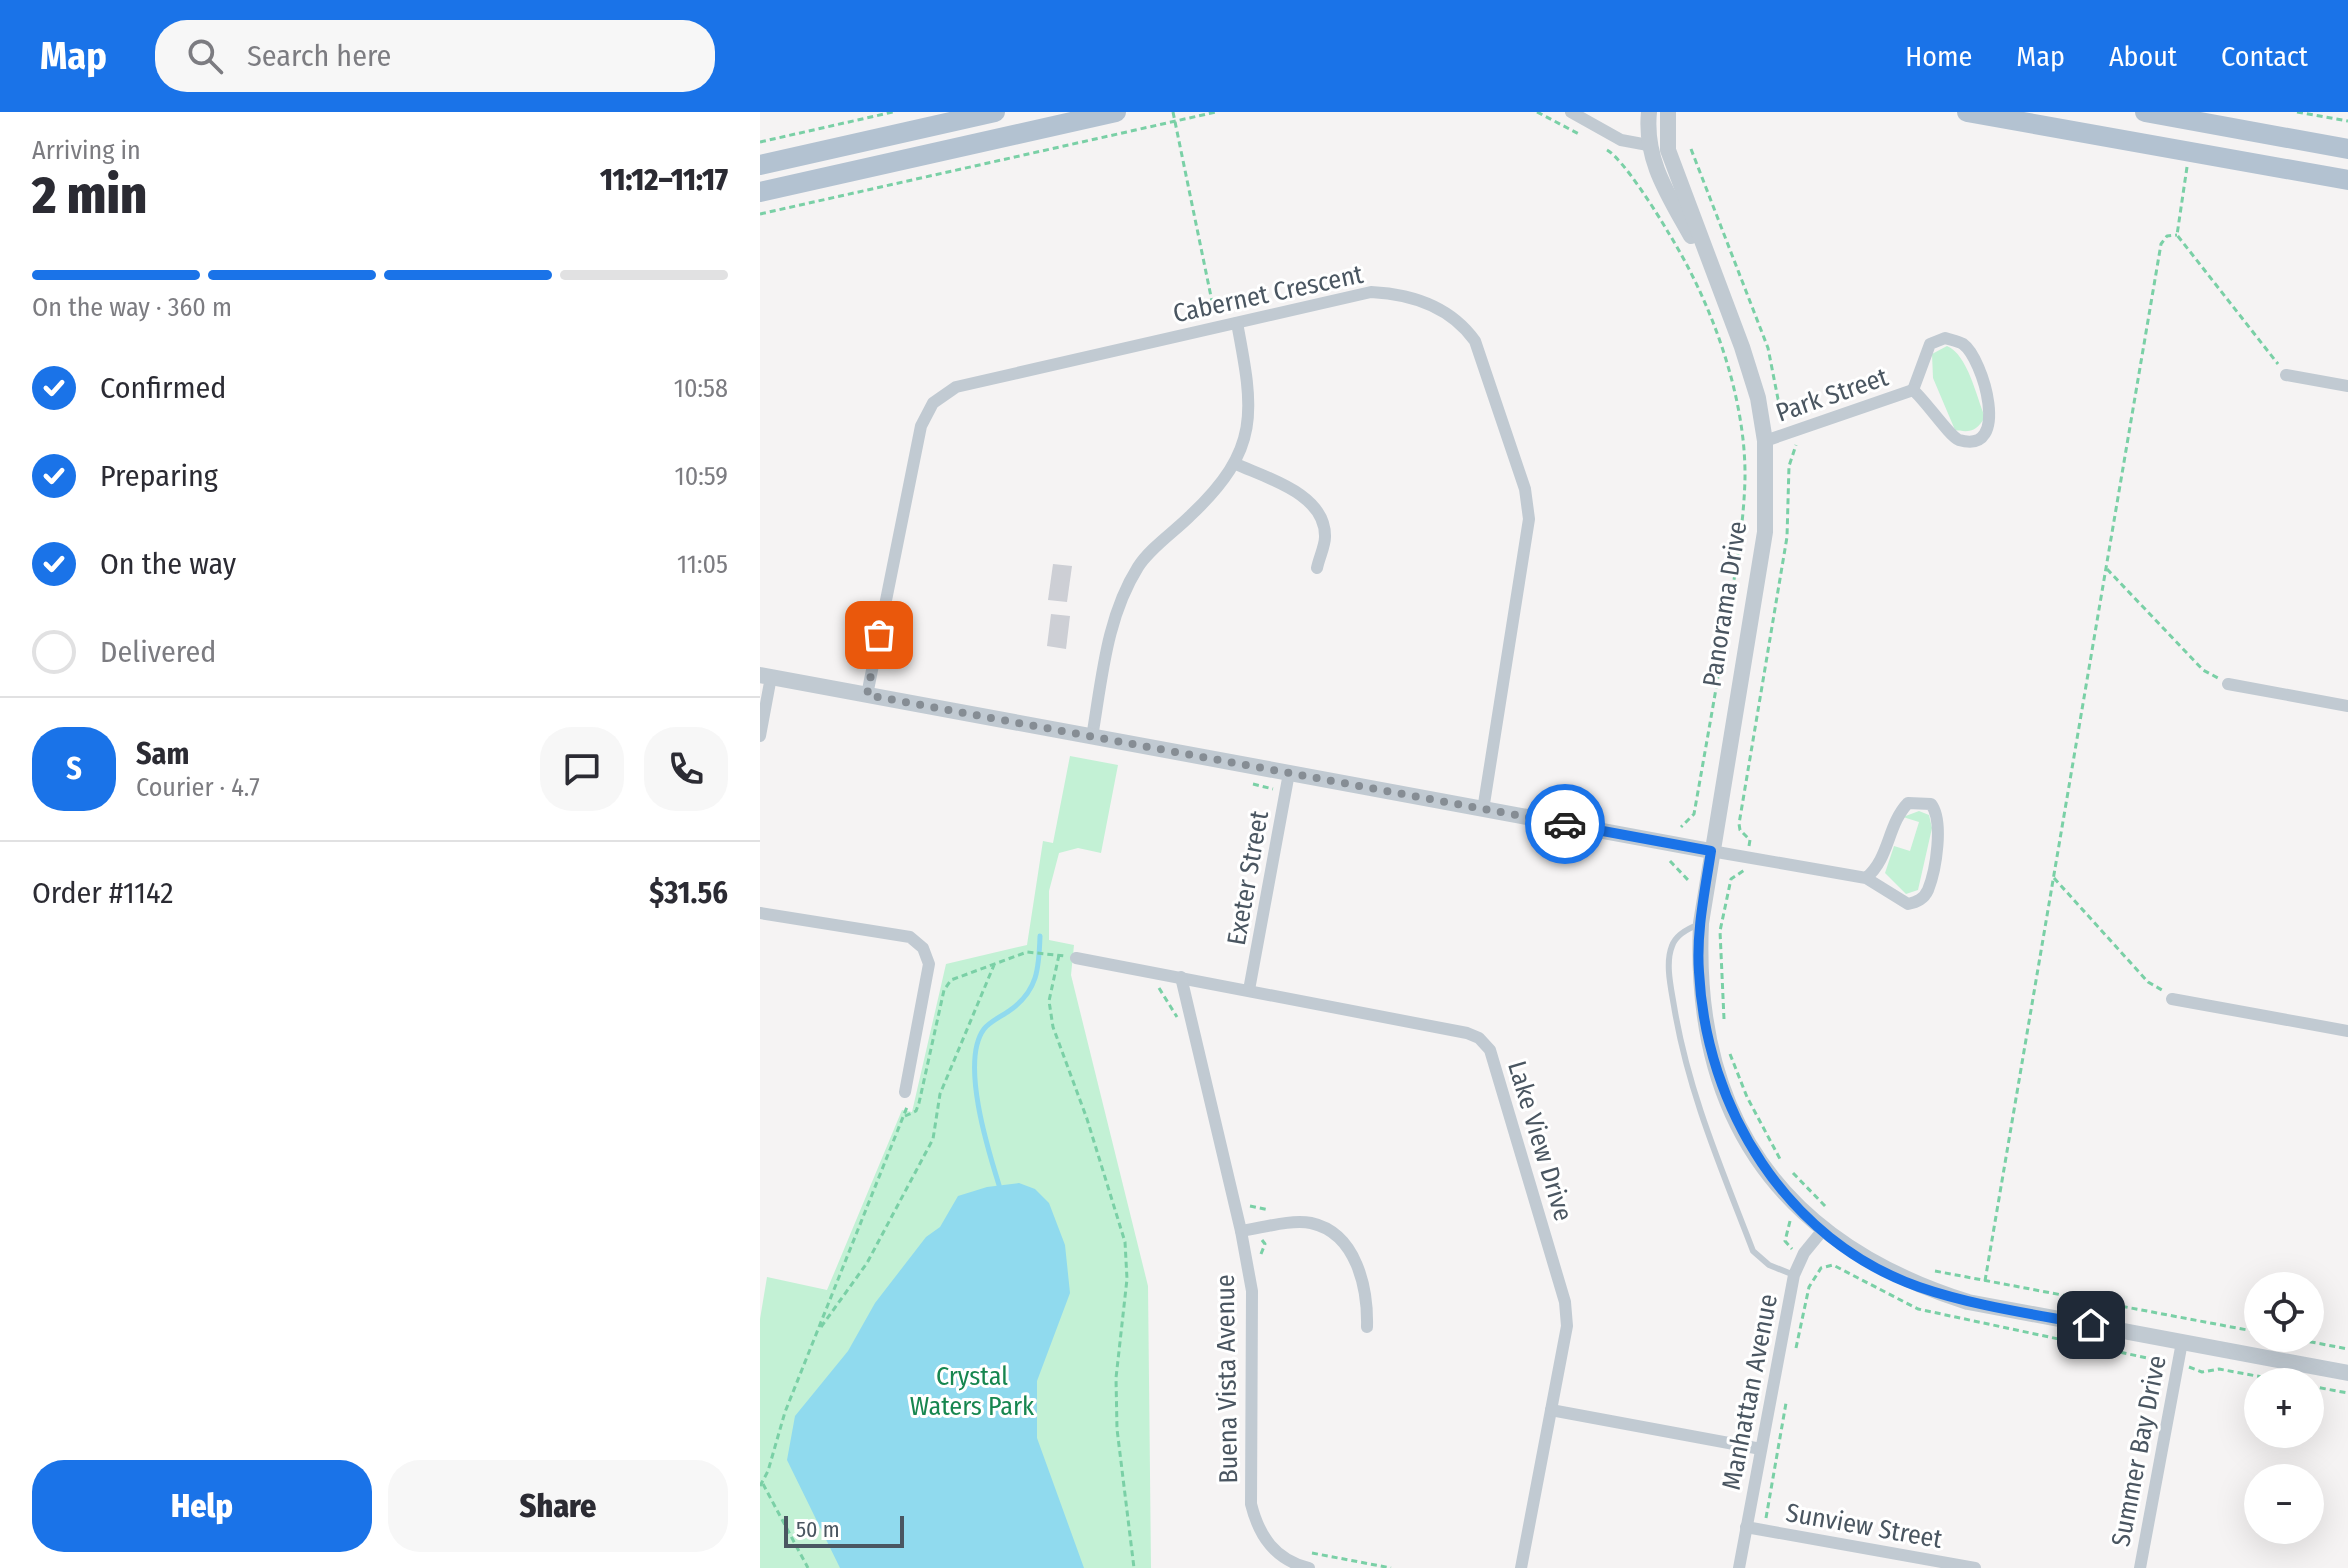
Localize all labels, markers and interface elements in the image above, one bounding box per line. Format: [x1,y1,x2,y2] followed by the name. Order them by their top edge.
[155,20,715,92] search box
[40,33,107,79] text: Map
[183,34,227,78] icon: search
[247,38,391,74] text: Search here
[1905,40,1972,73] text: Home
[2016,40,2065,73] text: Map
[2109,40,2177,73] text: About
[2221,40,2308,73] text: Contact
[32,135,141,166] text: Arriving in
[600,162,728,198] text: 11:12–11:17
[32,164,147,227] text: 2 min
[1170,259,1366,329] street label: Cabernet Crescent
[32,292,232,323] text: On the way · 360 m
[1772,361,1892,429] street label: Park Street
[32,366,76,410] icon: check
[100,370,226,406] text: Confirmed
[674,373,728,404] text: 10:58
[32,454,76,498] icon: check
[100,458,218,494] text: Preparing
[675,461,728,492] text: 10:59
[1697,519,1753,689] street label: Panorama Drive
[32,542,76,586] icon: check
[100,546,236,582] text: On the way
[677,549,728,580] text: 11:05
[845,601,913,669] pin
[857,613,901,657] icon: bag
[100,634,216,670] text: Delivered
[540,727,624,811] button: chat
[644,727,728,811] button: phone
[136,736,189,772] text: Sam
[66,751,82,787] text: S
[136,772,260,803] text: Courier · 4.7
[1525,784,1605,864] courier
[1543,802,1587,846] icon: car
[1221,808,1275,948] street label: Exeter Street
[32,875,173,911] text: Order #1142
[649,875,728,911] text: $31.56
[1501,1057,1579,1225] street label: Lake View Drive
[2244,1272,2324,1544] map controls
[2244,1272,2324,1352] button: locate
[1210,1274,1244,1484] street label: Buena Vista Avenue
[1716,1291,1784,1493] street label: Manhattan Avenue
[2057,1291,2125,1359] pin
[2069,1303,2113,1347] icon: home
[2105,1353,2173,1549] street label: Summer Bay Drive
[910,1361,1035,1422] park label: Crystal Waters Park
[2244,1368,2324,1448] button: +
[32,1460,372,1552] button: Help
[388,1460,728,1552] button: Share
[2244,1464,2324,1544] button: −
[1783,1497,1945,1555] street label: Sunview Street
[784,1512,904,1548] scale bar
[796,1516,840,1543] text: 50 m

